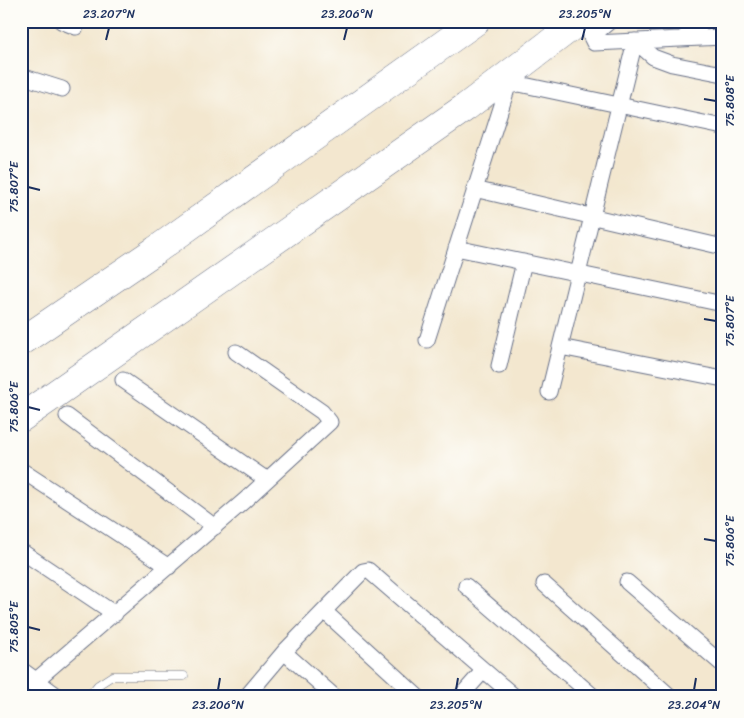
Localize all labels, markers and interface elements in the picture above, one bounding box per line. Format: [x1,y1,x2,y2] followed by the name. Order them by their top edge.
[83,3,136,25] text: 23.207°N
[321,3,374,25] text: 23.206°N
[559,3,612,25] text: 23.205°N
[719,74,741,127] text: 75.808°E
[3,160,25,213] text: 75.807°E
[719,294,741,347] text: 75.807°E
[3,380,25,433] text: 75.806°E
[719,514,741,567] text: 75.806°E
[3,600,25,653] text: 75.805°E
[192,694,245,716] text: 23.206°N
[430,694,483,716] text: 23.205°N
[668,694,721,716] text: 23.204°N

